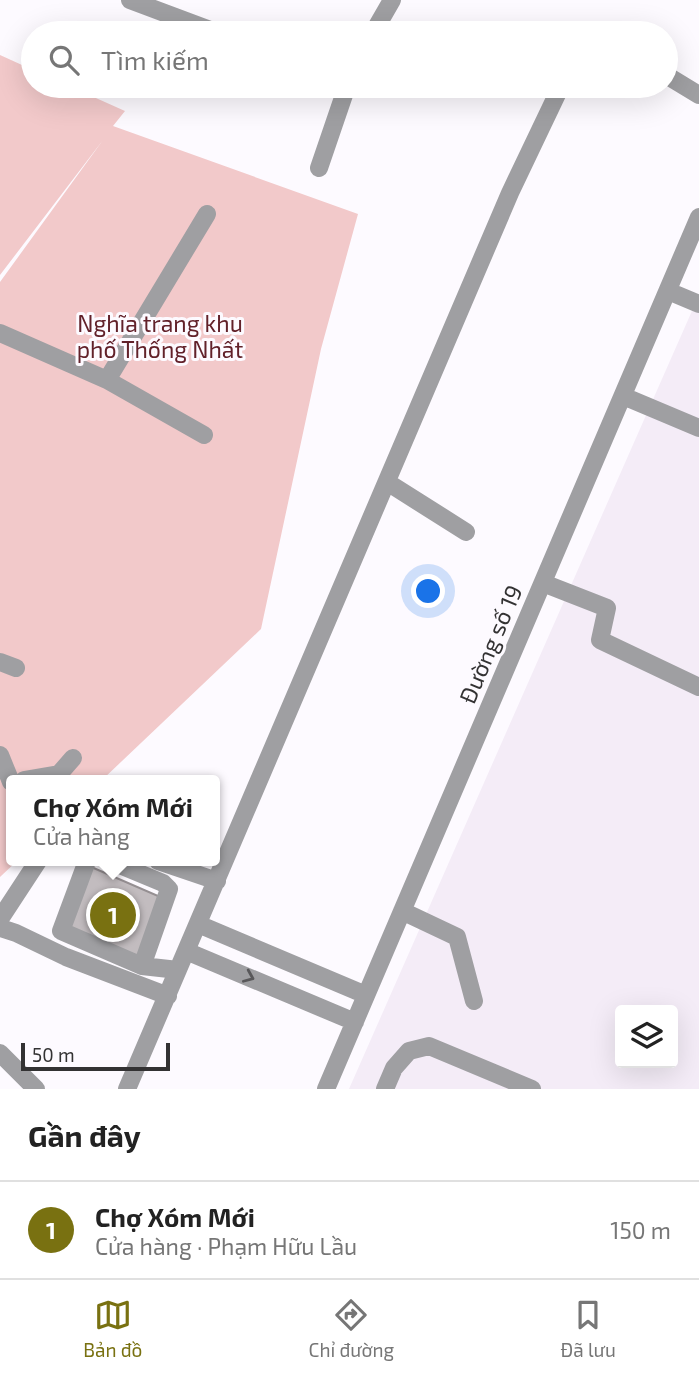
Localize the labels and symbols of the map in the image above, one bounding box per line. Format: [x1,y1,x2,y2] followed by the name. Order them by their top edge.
[77,309,243,363] park label: Nghĩa trang khu phố Thống Nhất
[411,574,445,608] your location
[453,581,527,707] street label: Đường số 19
[90,889,136,941] pin: 1
[242,969,254,983] one-way arrow
[21,1040,170,1072] scale bar

